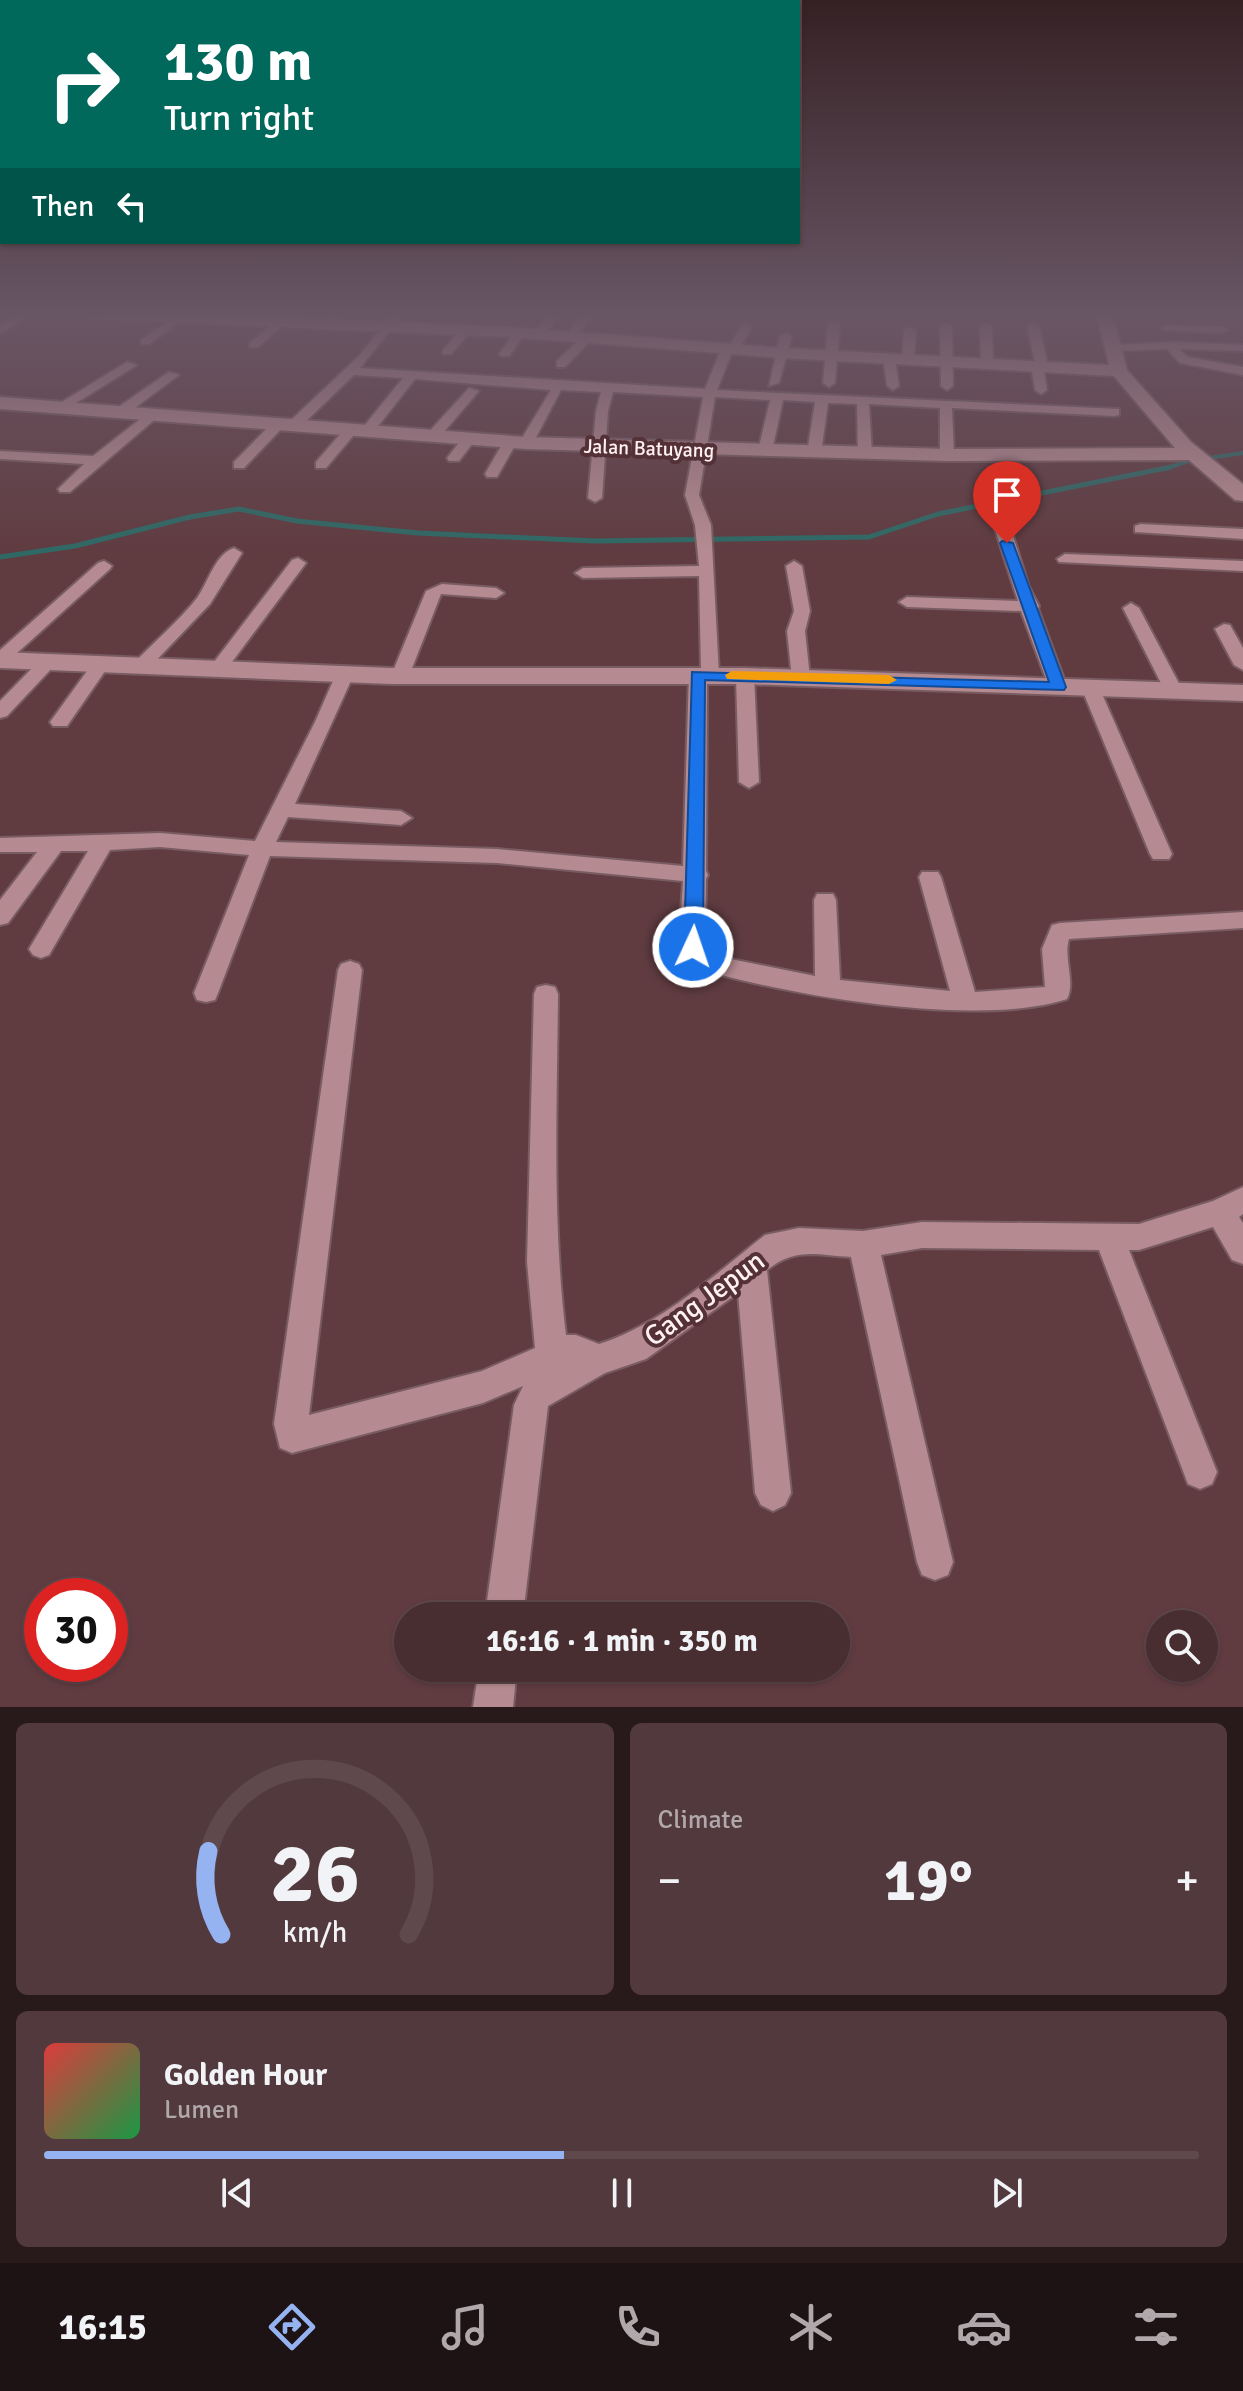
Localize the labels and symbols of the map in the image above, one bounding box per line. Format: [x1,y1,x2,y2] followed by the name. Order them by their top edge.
[583,434,715,463] street label: Jalan Batuyang
[973,461,1041,543] pin
[651,905,735,989] position arrow
[638,1244,771,1354] street label: Gang Jepun
[24,1578,128,1682] speed limit sign: 30

